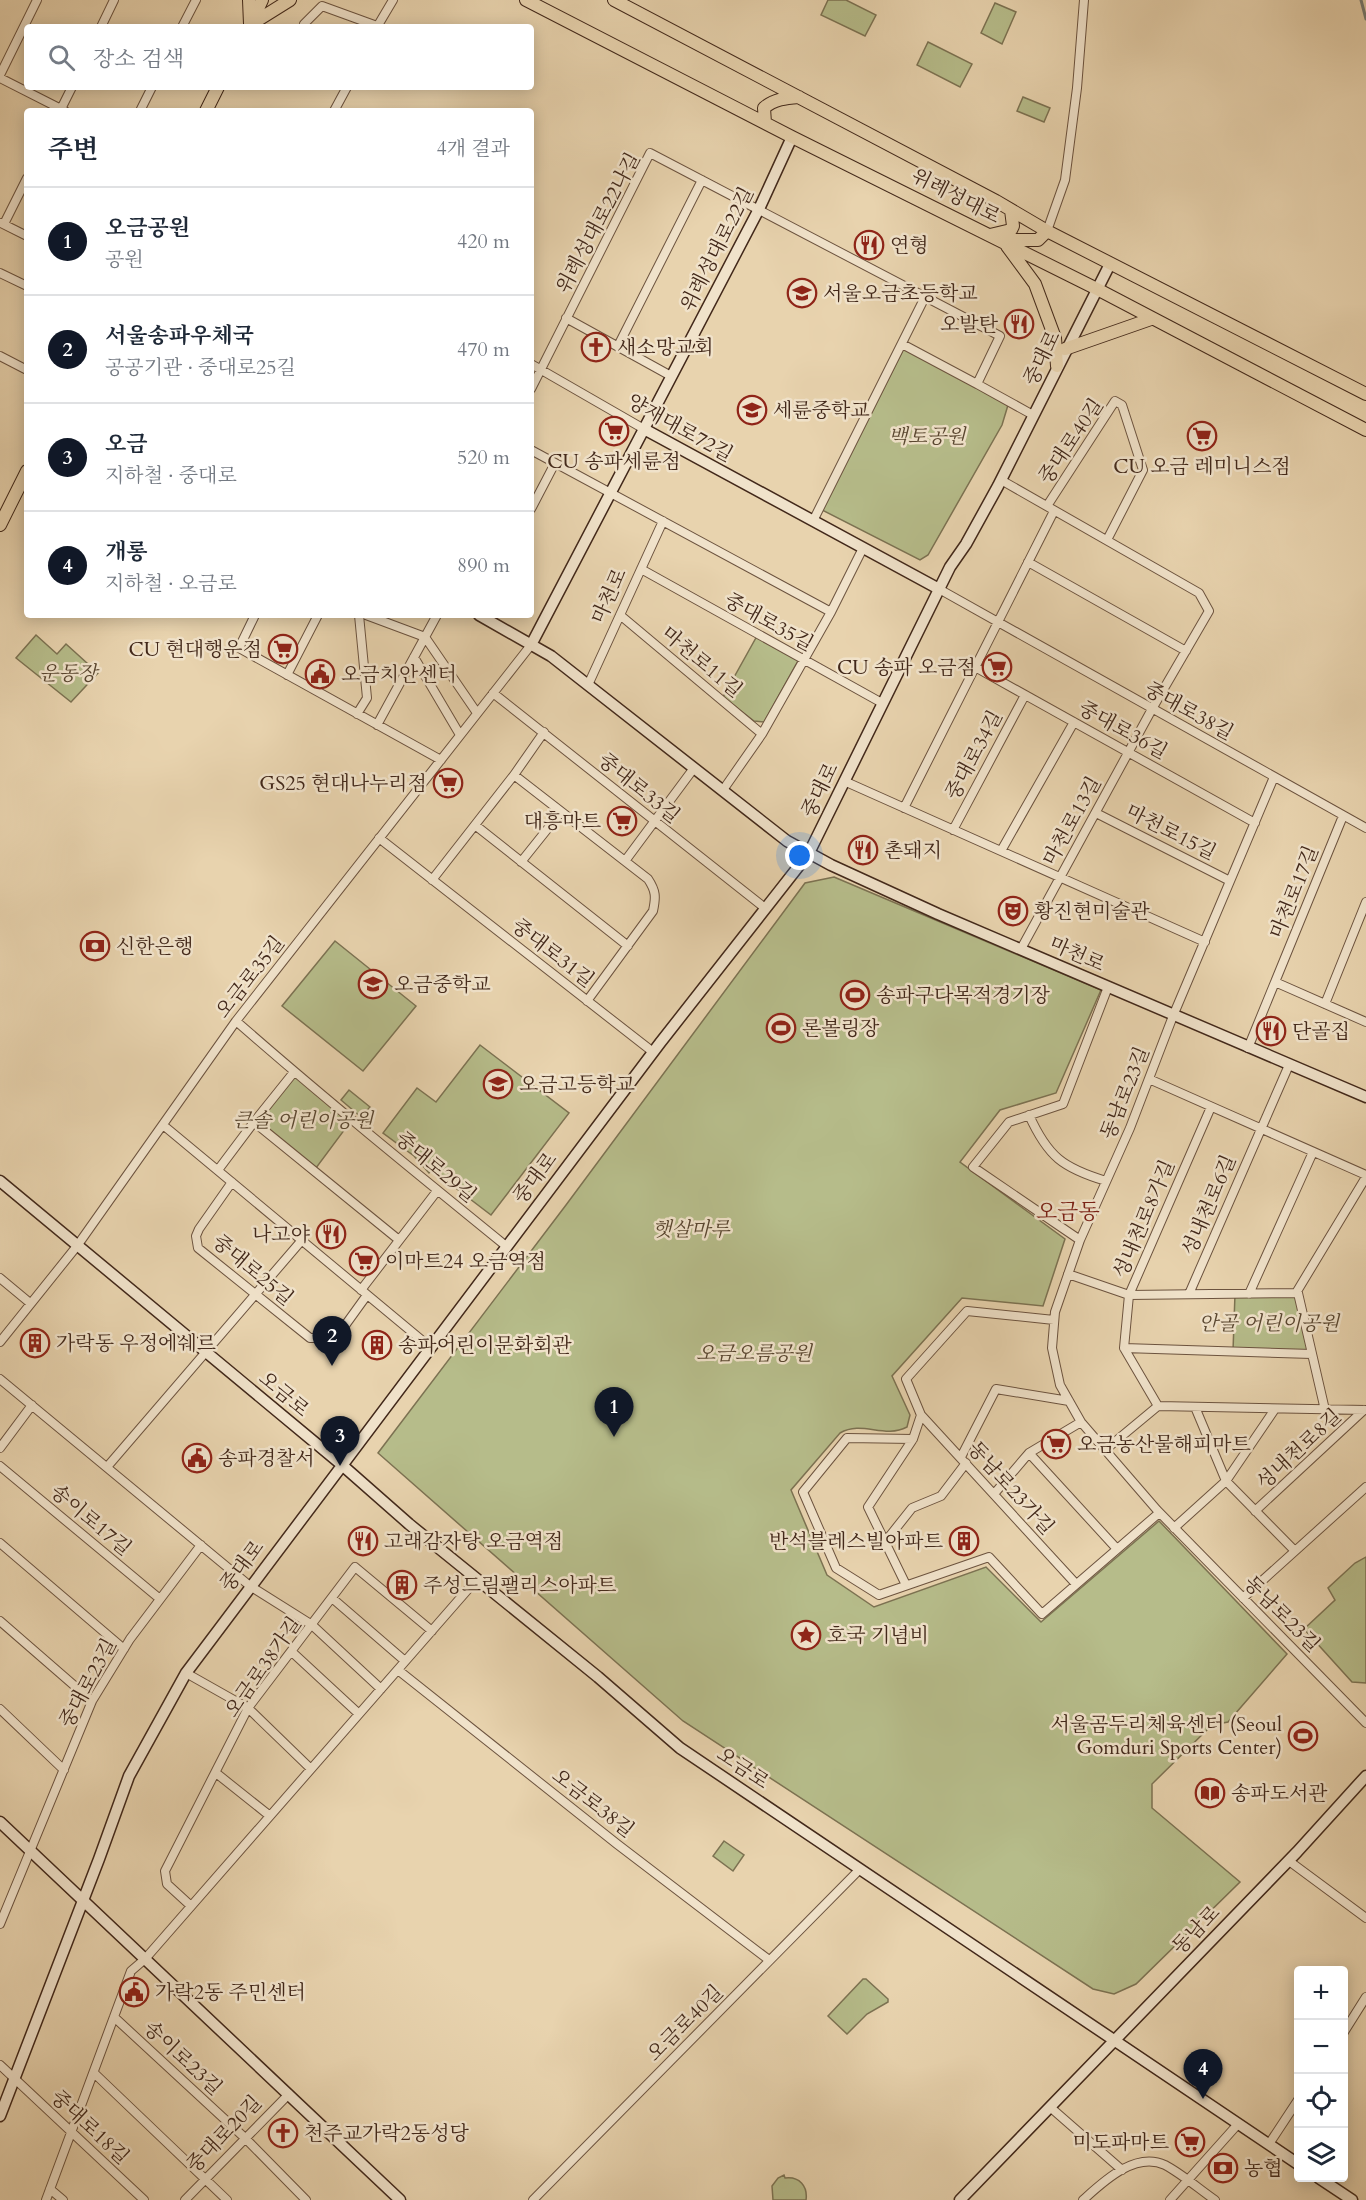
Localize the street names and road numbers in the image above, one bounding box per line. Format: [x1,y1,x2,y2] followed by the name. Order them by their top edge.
[550,148,646,298] street label: 위례성대로22나길
[907,162,1005,230] street label: 위례성대로
[674,182,760,316] street label: 위례성대로22길
[1017,326,1067,390] street label: 중대로
[622,388,738,468] street label: 양재대로72길
[1032,393,1110,489] street label: 중대로40길
[585,564,633,628] street label: 마천로
[720,586,818,658] street label: 중대로35길
[656,620,748,704] street label: 마천로11길
[1140,675,1238,747] street label: 중대로38길
[1074,694,1172,766] street label: 중대로36길
[939,705,1009,805] street label: 중대로34길
[593,747,685,829] street label: 중대로33길
[795,758,845,822] street label: 중대로
[1036,772,1108,870] street label: 마천로13길
[1121,798,1221,866] street label: 마천로15길
[1263,842,1325,942] street label: 마천로17길
[506,912,600,994] street label: 중대로31길
[209,930,291,1024] street label: 오금로35길
[1045,930,1109,978] street label: 마천로
[1094,1043,1156,1143] street label: 동남로23길
[390,1125,482,1209] street label: 중대로29길
[507,1147,563,1209] street label: 중대로
[1176,1151,1242,1259] street label: 성내천로6길
[1107,1156,1181,1282] street label: 성내천로8가길
[207,1228,299,1312] street label: 중대로25길
[253,1365,315,1423] street label: 오금로
[1251,1403,1347,1495] street label: 성내천로8길
[962,1435,1060,1541] street label: 동남로23가길
[45,1478,137,1562] street label: 송이로17길
[214,1535,270,1597] street label: 중대로
[1238,1570,1326,1658] street label: 동남로23길
[218,1611,308,1723] street label: 오금로38가길
[53,1633,123,1733] street label: 중대로23길
[711,1741,775,1795] street label: 오금로
[546,1762,640,1844] street label: 오금로38길
[1166,1900,1226,1960] street label: 동남로
[641,1979,729,2067] street label: 오금로40길
[138,2015,228,2101] street label: 송이로23길
[45,2084,135,2170] street label: 중대로18길
[180,2089,268,2179] street label: 중대로20길

